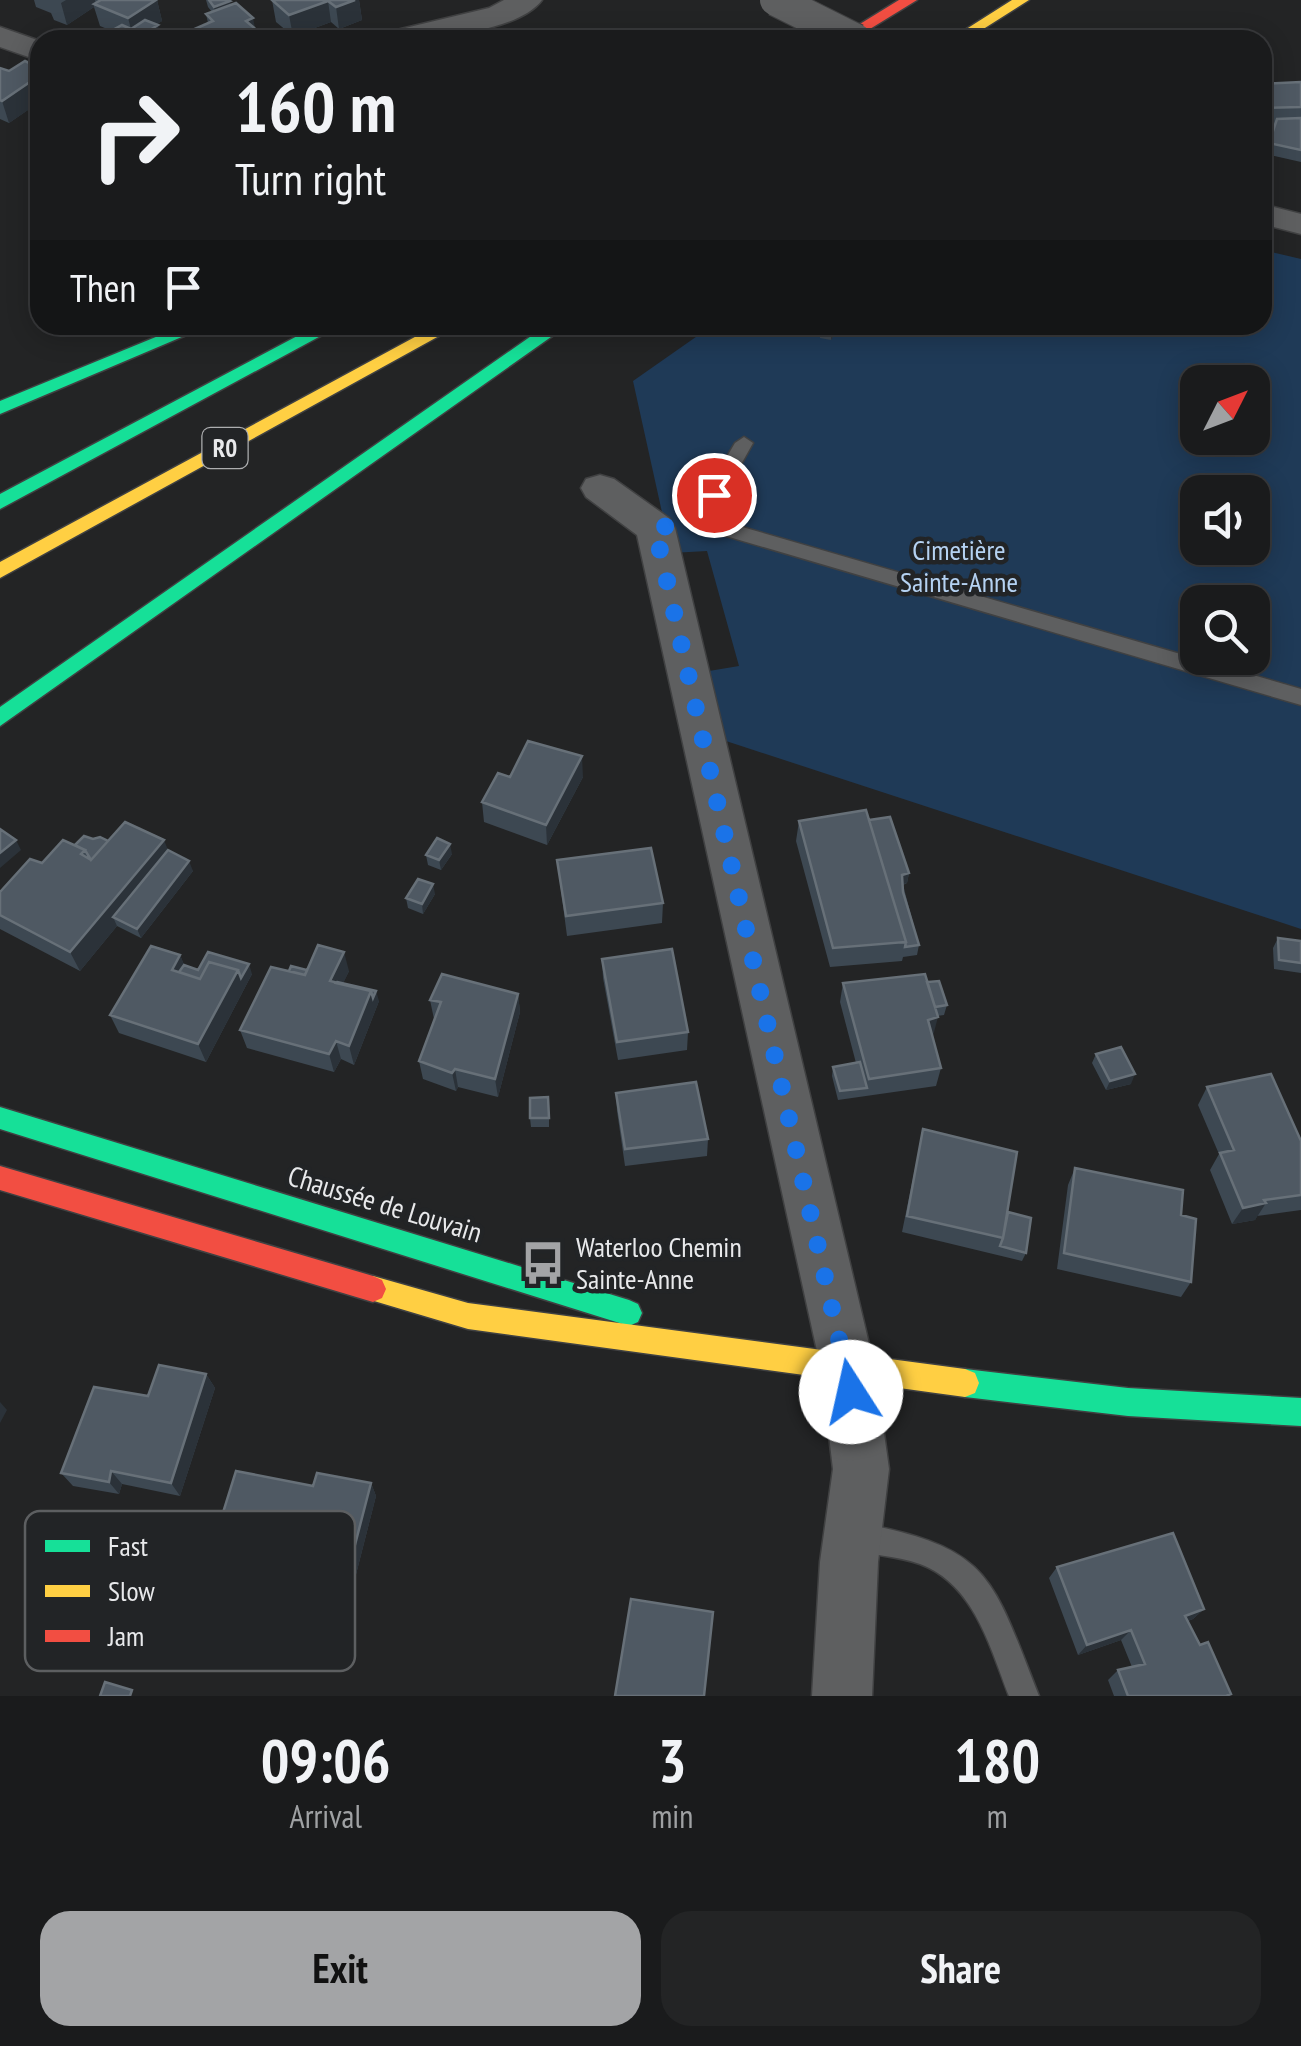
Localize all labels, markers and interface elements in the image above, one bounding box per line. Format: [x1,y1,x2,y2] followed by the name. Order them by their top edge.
[235,61,396,151] text: 160 m
[70,70,200,200] icon: right
[235,149,386,207] text: Turn right
[156,260,211,315] icon: arrive
[70,263,136,312] text: Then
[1180,365,1270,455] north arrow
[1180,365,1270,675] map controls
[202,428,248,468] road number: R0
[672,453,757,538] pin
[687,468,742,523] icon: arrive
[1180,475,1270,565] button: sound
[900,531,1018,600] park label: Cimetière Sainte-Anne
[1180,585,1270,675] button: search
[284,1156,487,1251] street label: Chaussée de Louvain
[576,1228,742,1297] place label: Waterloo Chemin Sainte-Anne
[519,1239,567,1287] bus stop icon: Waterloo Chemin Sainte-Anne
[799,1340,903,1444] position arrow
[25,1511,355,1671] legend
[108,1527,148,1564] text: Fast
[108,1572,155,1609] text: Slow
[107,1617,144,1654] text: Jam
[261,1721,391,1799] text: 09:06
[658,1721,687,1799] text: 3
[954,1721,1040,1799] text: 180
[290,1795,362,1837] text: Arrival
[651,1795,693,1837] text: min
[987,1795,1008,1837] text: m
[40,1911,641,2026] button: Exit
[661,1911,1261,2026] button: Share

